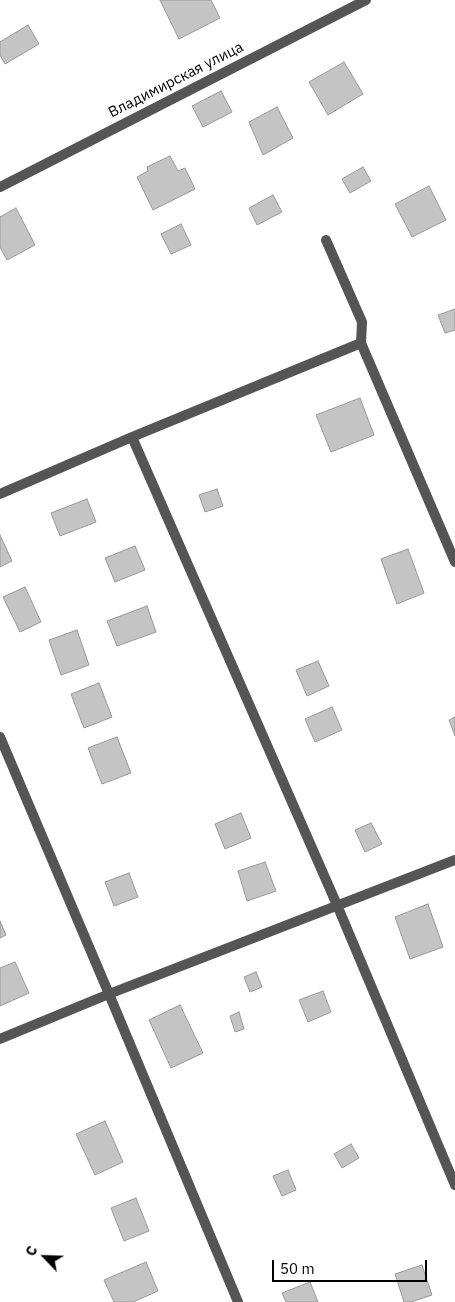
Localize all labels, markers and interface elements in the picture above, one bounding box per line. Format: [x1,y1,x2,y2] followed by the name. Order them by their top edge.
[105,38,247,122] street label: Владимирская улица
[20,1232,70,1282] north arrow
[21,1243,41,1259] text: С
[275,1250,430,1282] scale bar
[280,1259,315,1278] text: 50 m

